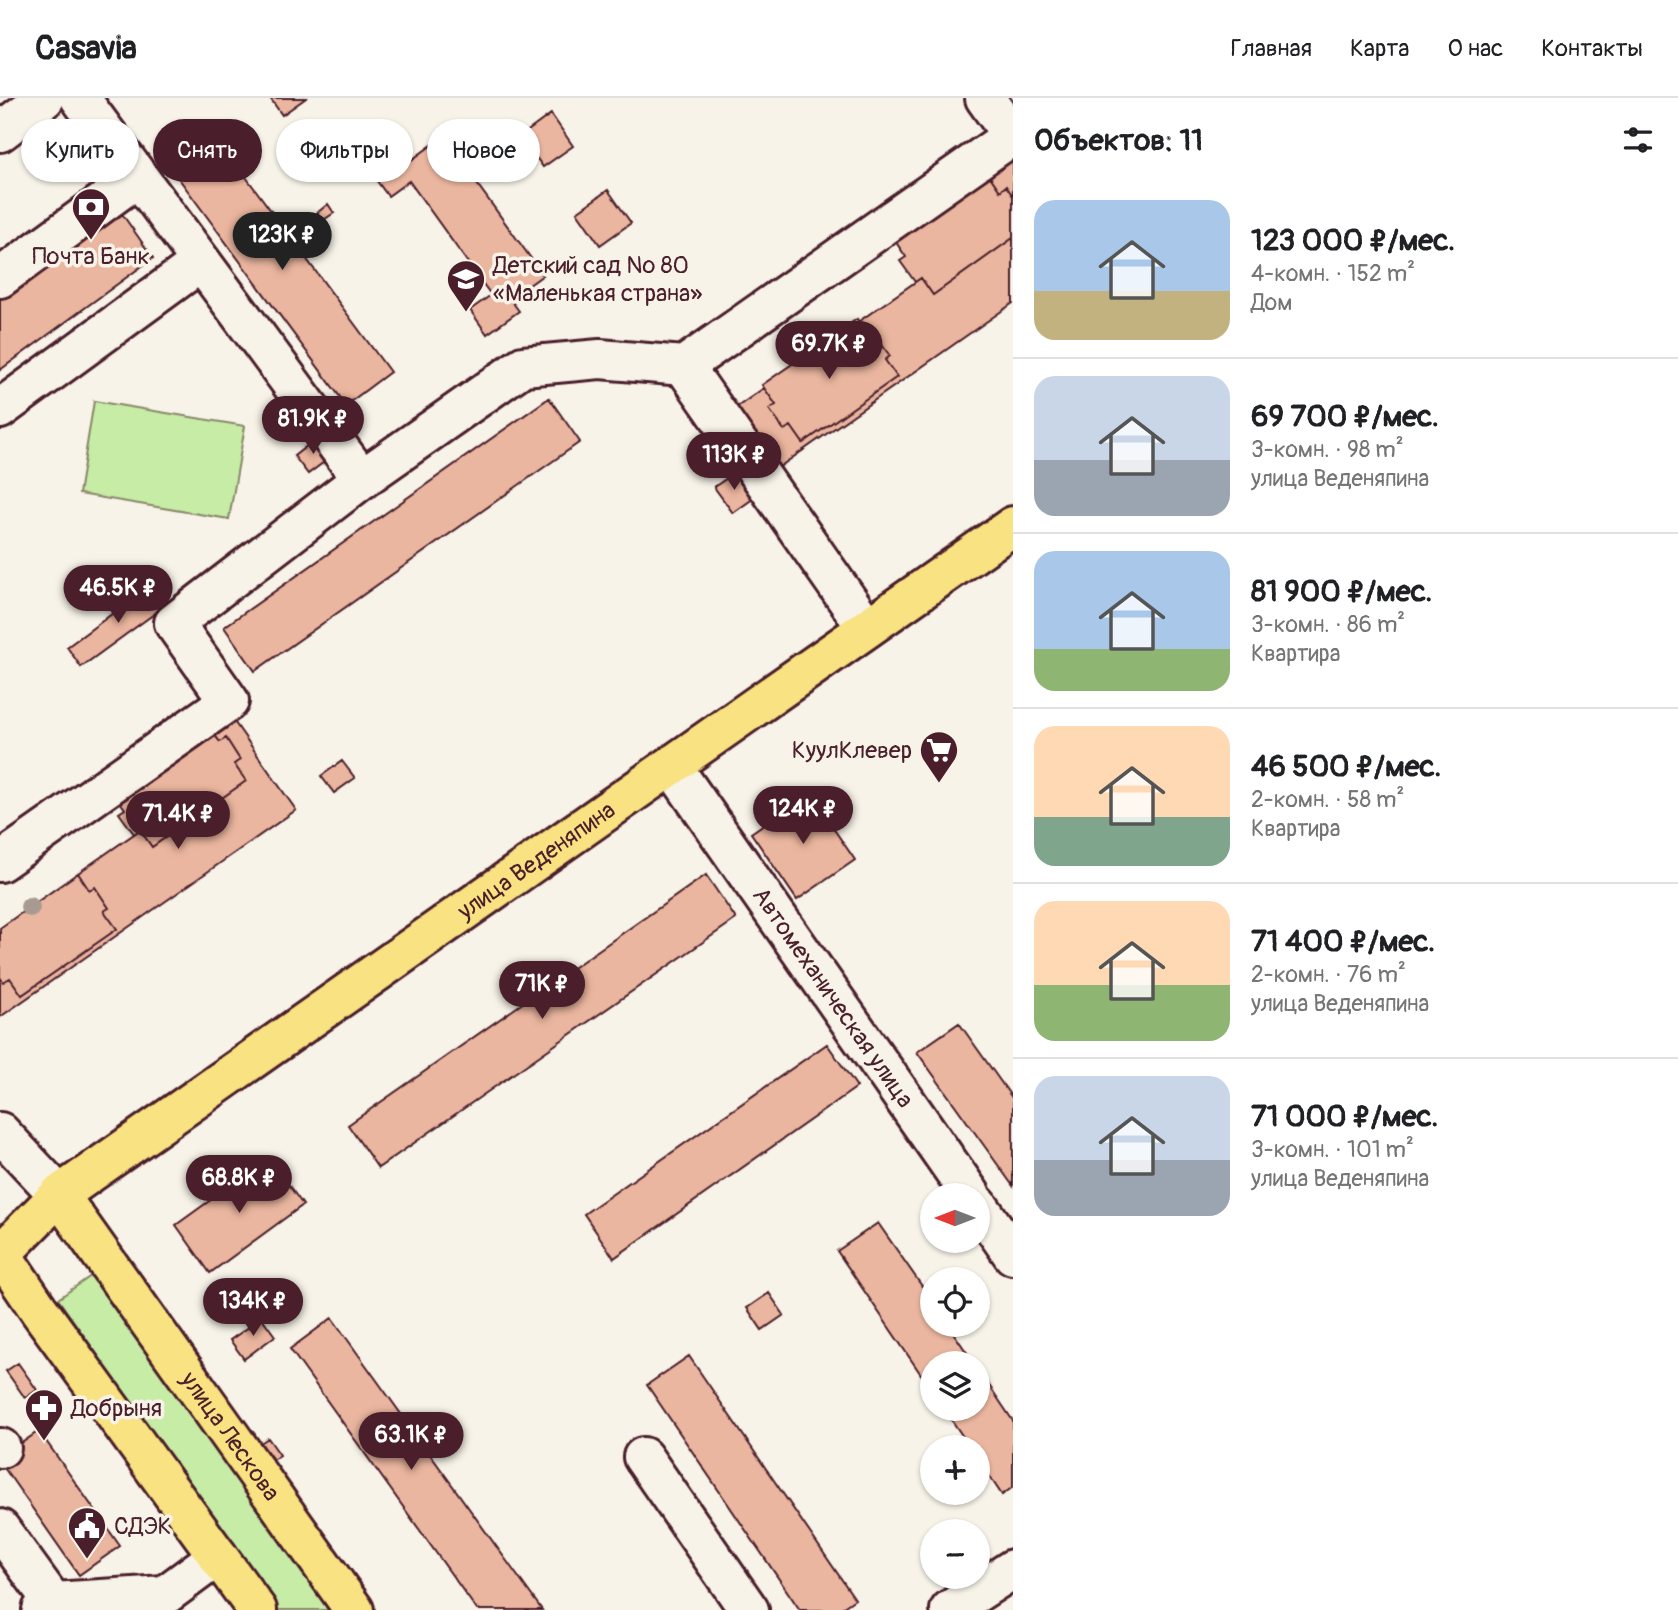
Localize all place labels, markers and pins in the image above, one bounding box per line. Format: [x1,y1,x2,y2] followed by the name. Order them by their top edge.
[70,186,112,241] bank icon: Почта Банк
[225,212,339,272] pin: 123K ₽
[32,242,150,271] place label: Почта Банк
[492,251,702,308] place label: Детский сад № 80 «Маленькая страна»
[445,258,487,313] school or university icon: Детский сад № 80 «Маленькая страна»
[764,322,894,381] pin: 69.7K ₽
[248,396,378,456] pin: 81.9K ₽
[677,432,791,492] pin: 113K ₽
[53,566,183,625] pin: 46.5K ₽
[918,729,960,784] supermarket icon: КуулКлевер
[792,736,912,765] place label: КуулКлевер
[746,786,860,846] pin: 124K ₽
[113,792,243,851] pin: 71.4K ₽
[493,962,591,1021] pin: 71K ₽
[174,1156,304,1215] pin: 68.8K ₽
[196,1278,310,1338] pin: 134K ₽
[23,1387,65,1442] pharmacy icon: Добрыня
[70,1394,162,1423] place label: Добрыня
[346,1412,476,1472] pin: 63.1K ₽
[66,1505,108,1560] public building icon: СДЭК
[114,1512,171,1541] place label: СДЭК

